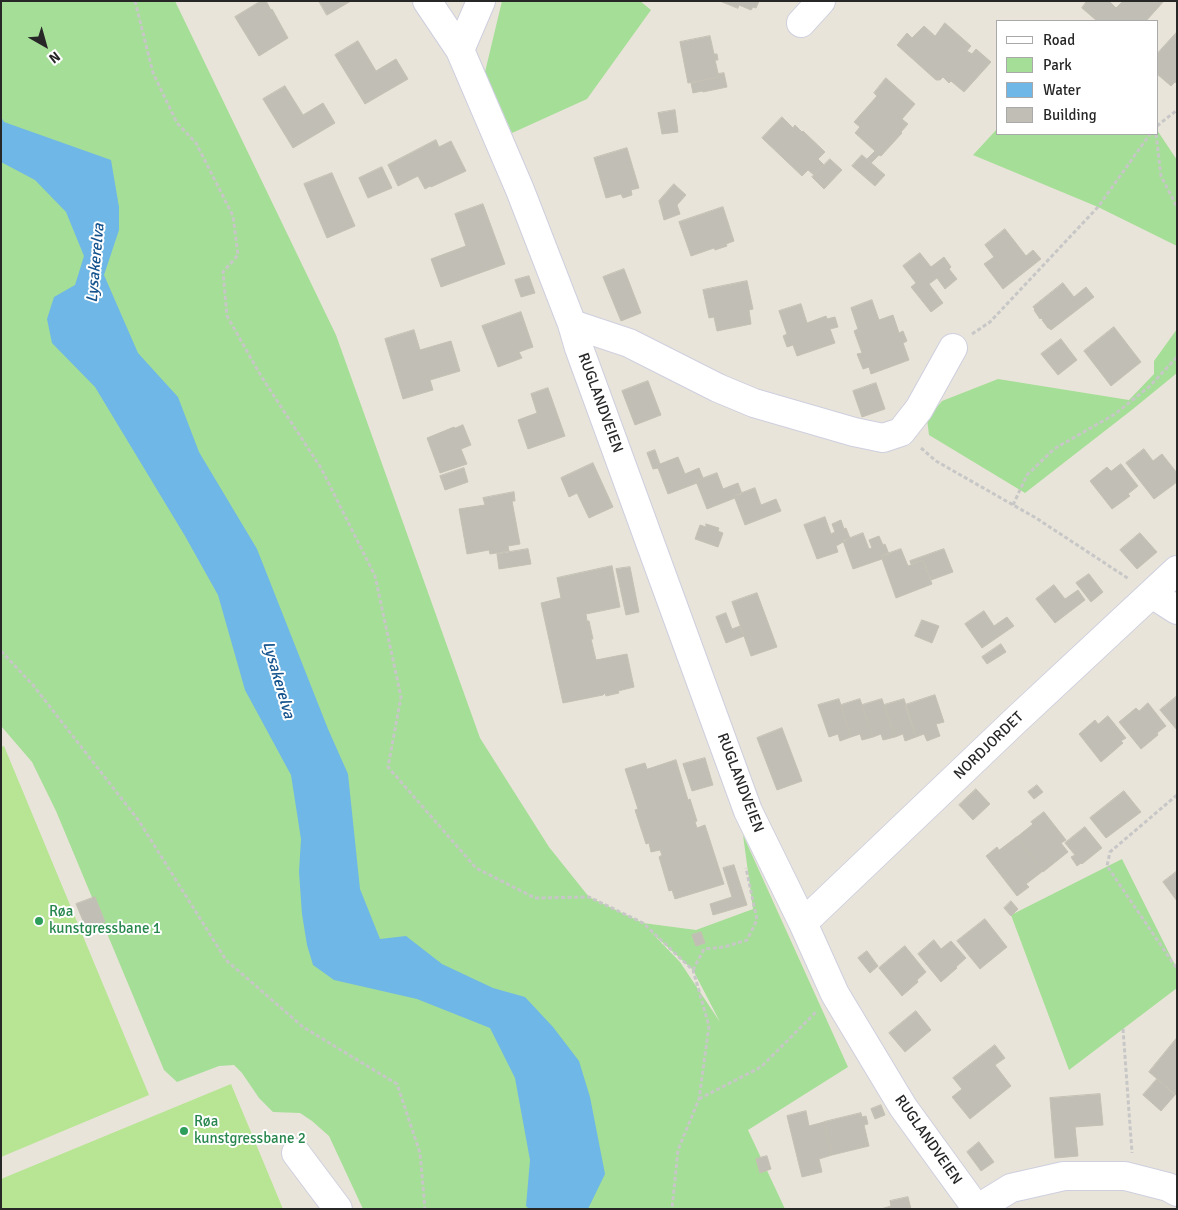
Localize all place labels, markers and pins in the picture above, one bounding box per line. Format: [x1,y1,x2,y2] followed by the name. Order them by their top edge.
[49,903,161,938] place label: Røa kunstgressbane 1
[33,915,45,927] marker: Røa kunstgressbane 1
[194,1113,306,1148] place label: Røa kunstgressbane 2
[178,1125,190,1137] marker: Røa kunstgressbane 2

